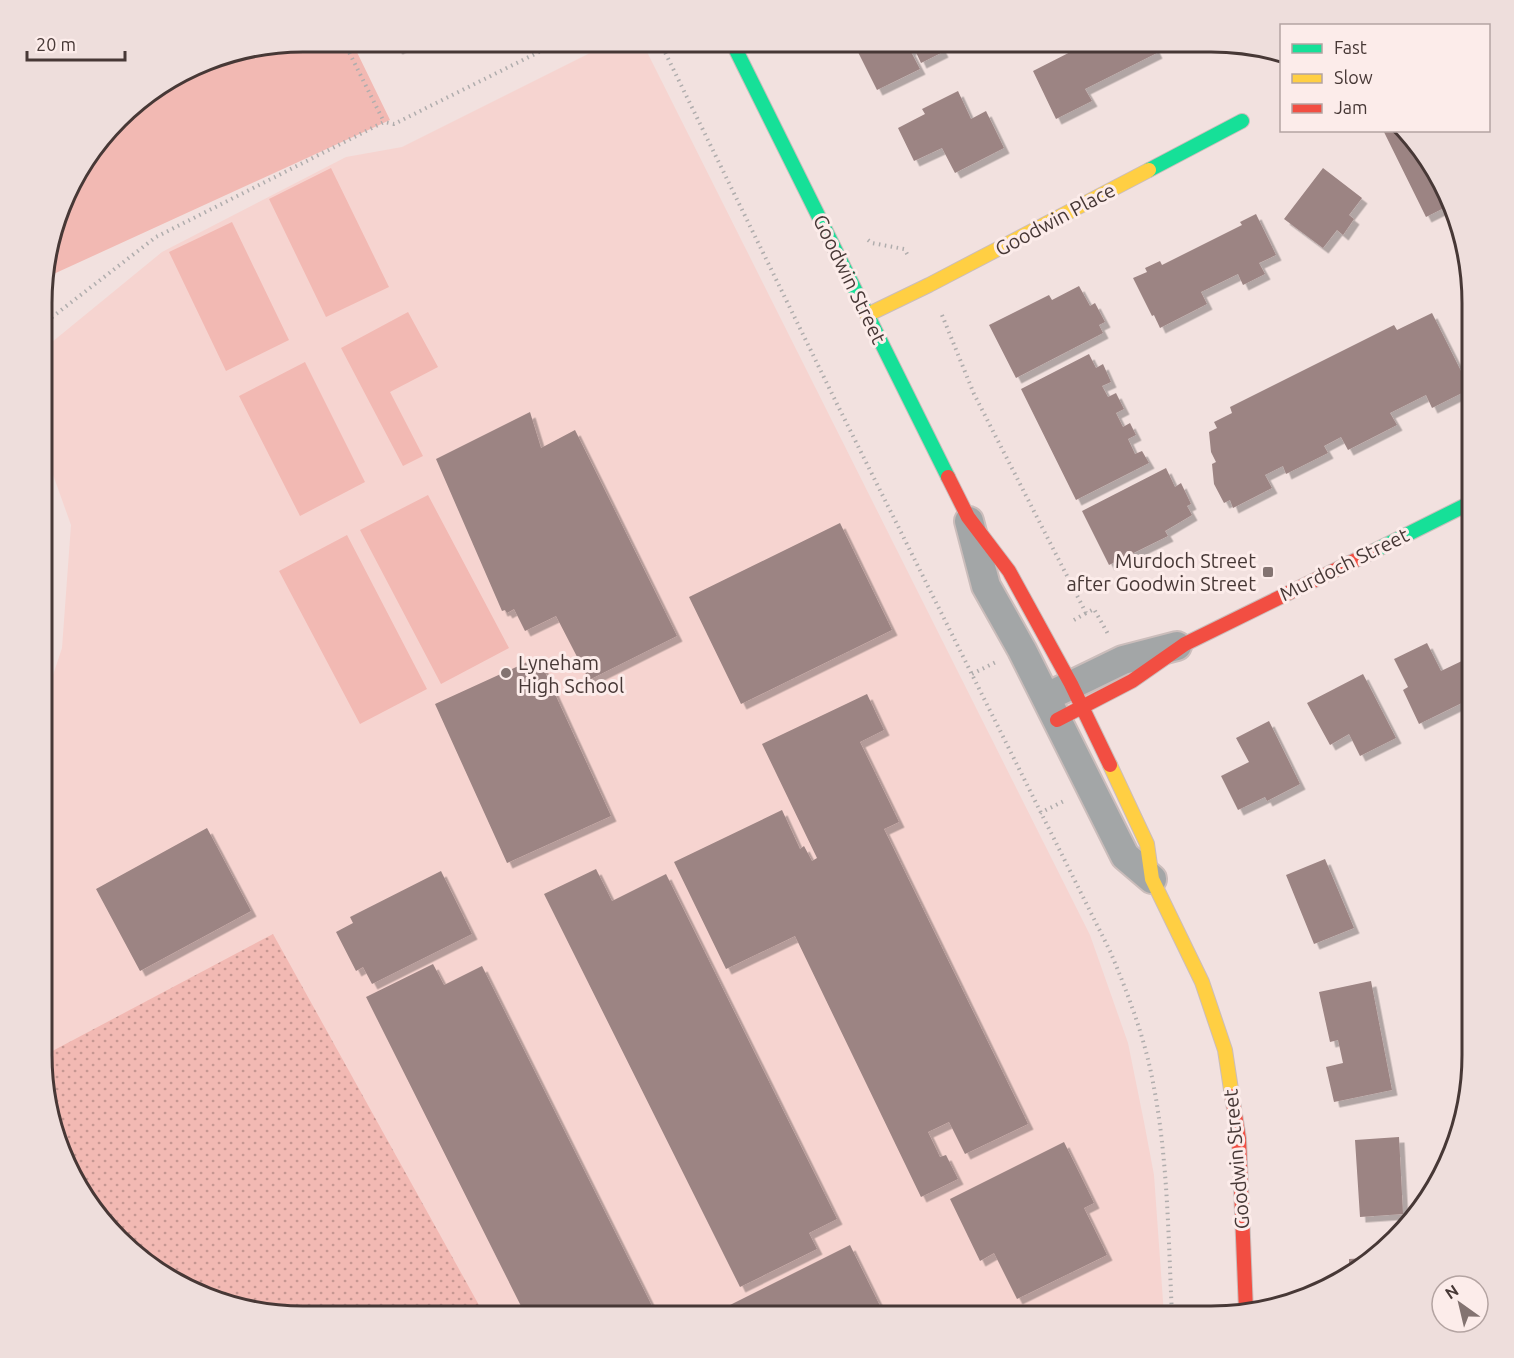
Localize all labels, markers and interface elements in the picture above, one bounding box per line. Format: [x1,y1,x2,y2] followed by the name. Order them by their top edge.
[27,24,124,62] scale bar
[1280,24,1490,132] legend
[36,34,76,54] text: 20 m
[1334,37,1367,57] text: Fast
[1334,67,1373,87] text: Slow
[1334,97,1368,117] text: Jam
[991,178,1119,260] street label: Goodwin Place
[809,211,891,347] street label: Goodwin Street
[1276,523,1412,605] street label: Murdoch Street
[1067,549,1256,595] place label: Murdoch Street after Goodwin Street
[1261,565,1275,579] marker: Murdoch Street after Goodwin Street
[518,651,624,697] place label: Lyneham High School
[499,666,513,680] marker: Lyneham High School
[1218,1088,1254,1230] street label: Goodwin Street
[1430,1274,1490,1334] north arrow
[1442,1281,1462,1302] text: N

